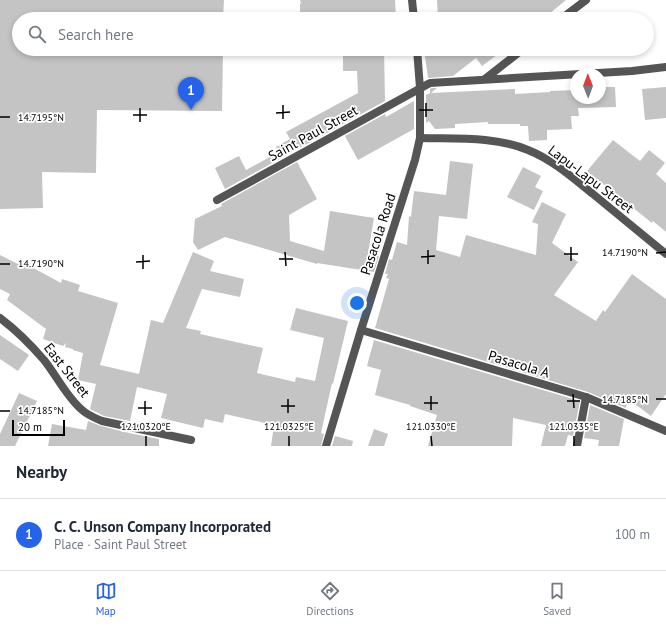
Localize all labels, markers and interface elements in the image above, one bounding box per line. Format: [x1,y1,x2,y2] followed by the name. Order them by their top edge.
[12,12,654,56] search box
[26,23,48,45] icon: search
[58,25,134,44] text: Search here
[570,68,606,104] north arrow
[178,77,204,110] pin: 1
[265,101,361,165] street label: Saint Paul Street
[18,111,64,124] text: 14.7195°N
[545,141,638,217] street label: Lapu-Lapu Street
[356,191,400,277] street label: Pasacola Road
[602,246,648,259] text: 14.7190°N
[18,257,64,270] text: 14.7190°N
[347,293,367,313] your location
[40,339,94,401] street label: East Street
[486,346,553,382] street label: Pasacola A
[602,393,648,406] text: 14.7185°N
[18,404,64,417] text: 14.7185°N
[12,418,65,437] scale bar
[18,420,42,434] text: 20 m
[121,420,171,433] text: 121.0320°E
[264,420,314,433] text: 121.0325°E
[406,420,456,433] text: 121.0330°E
[549,420,599,433] text: 121.0335°E
[16,461,67,483] text: Nearby
[54,517,271,536] text: C. C. Unson Company Incorporated
[25,526,33,543] text: 1
[615,526,650,543] text: 100 m
[54,536,187,553] text: Place · Saint Paul Street
[95,580,117,618] tab: Map
[306,580,354,618] tab: Directions
[543,580,571,618] tab: Saved

